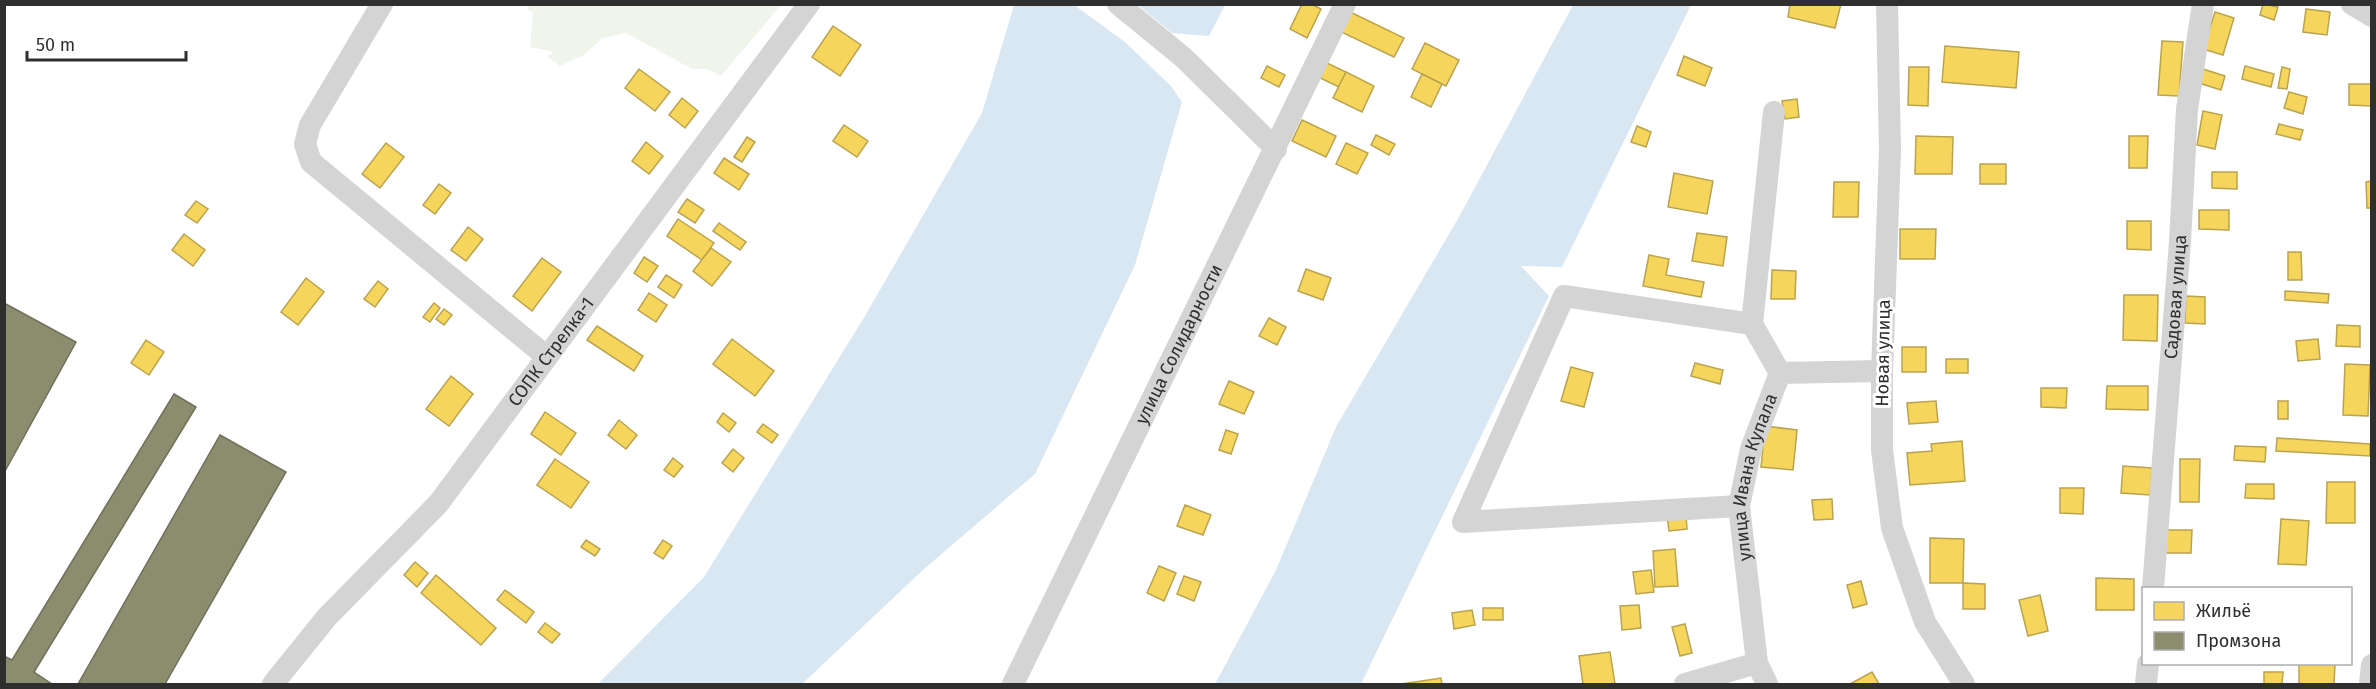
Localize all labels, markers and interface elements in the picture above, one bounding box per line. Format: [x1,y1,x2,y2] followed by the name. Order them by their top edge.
[27,24,186,62] scale bar
[36,34,75,56] text: 50 m
[2160,234,2191,360] street label: Садовая улица
[1130,261,1227,428] street label: улица Солидарности
[503,293,599,411] street label: СОПК Стрелка-1
[1871,299,1895,407] street label: Новая улица
[1728,390,1782,562] street label: улица Ивана Купала
[2142,587,2352,665] legend
[2196,600,2251,622] text: Жильё
[2196,630,2281,652] text: Промзона

